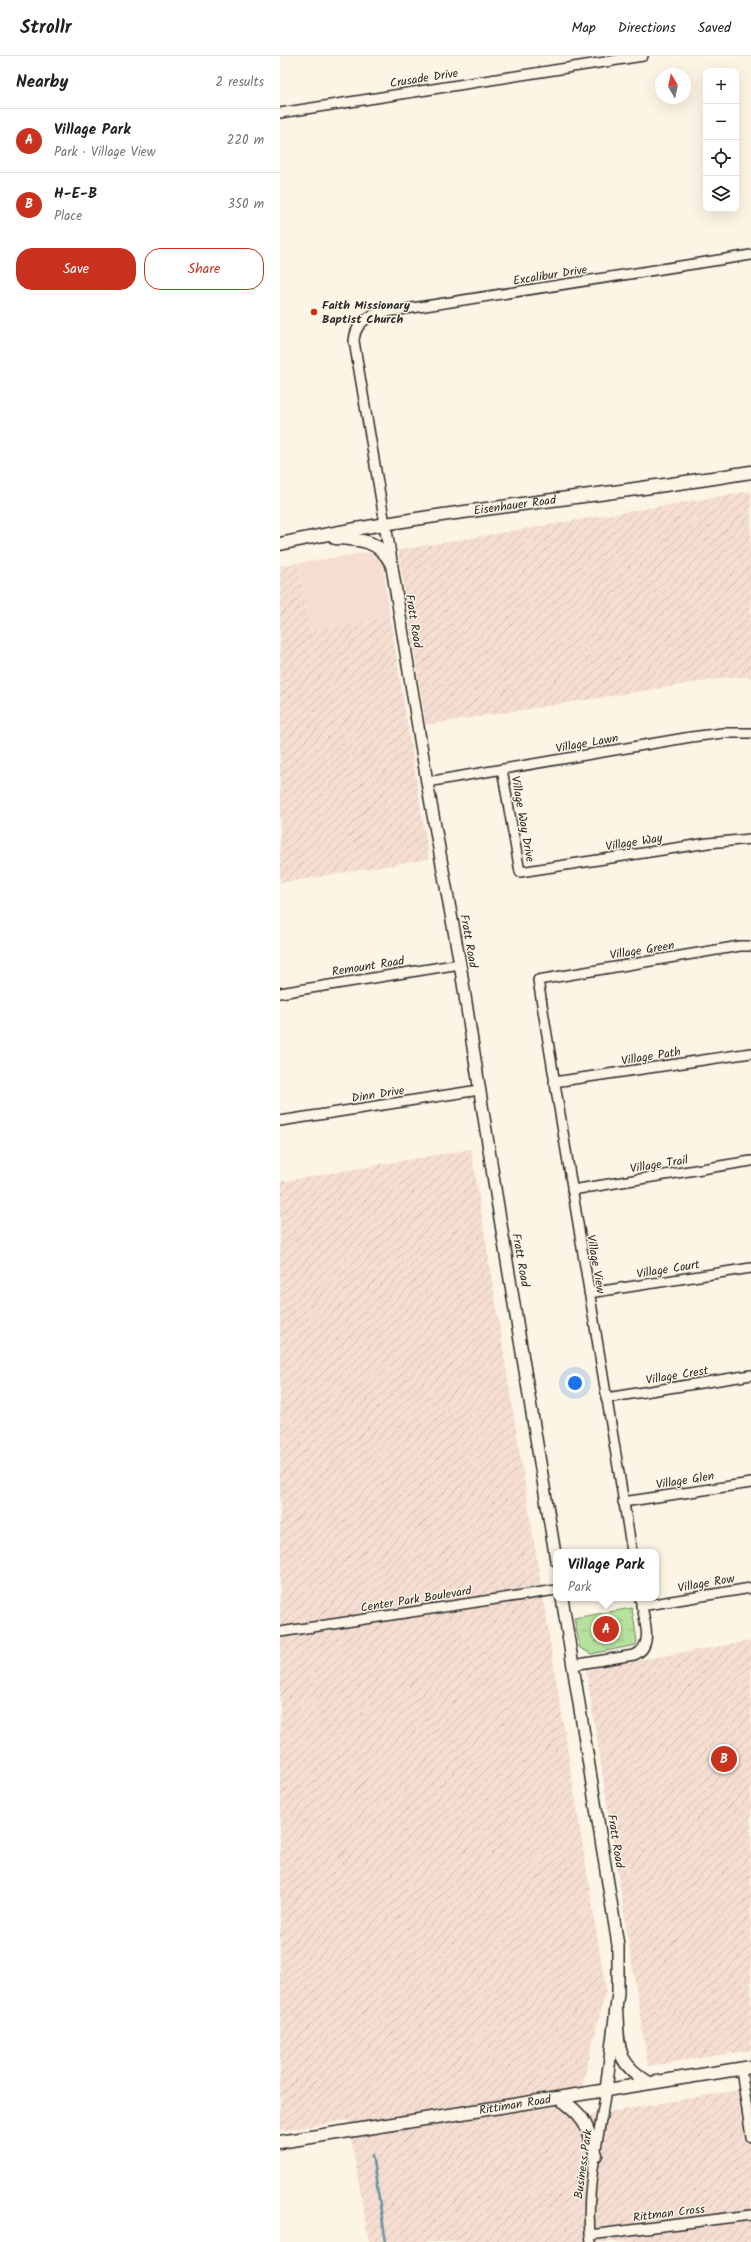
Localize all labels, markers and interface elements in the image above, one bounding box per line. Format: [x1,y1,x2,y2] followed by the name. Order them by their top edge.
[20,13,72,43] text: Strollr
[571,17,596,39] text: Map
[618,17,676,39] text: Directions
[698,17,731,39] text: Saved
[389,64,460,93] street label: Crusade Drive
[655,68,691,104] north arrow
[703,68,739,212] map controls
[703,68,739,104] button: +
[16,69,68,96] text: Nearby
[216,72,264,93] text: 2 results
[703,104,739,140] button: −
[54,118,131,142] text: Village Park
[25,130,33,151] text: A
[227,130,264,151] text: 220 m
[703,140,739,176] button: locate
[54,142,155,163] text: Park · Village View
[703,176,739,212] button: layers
[54,182,97,206] text: H-E-B
[25,194,33,215] text: B
[228,194,264,215] text: 350 m
[54,206,82,227] text: Place
[16,248,136,290] button: Save
[144,248,264,290] button: Share
[512,260,589,291] street label: Excalibur Drive
[322,296,411,329] place label: Faith Missionary Baptist Church
[309,307,319,317] marker: Faith Missionary Baptist Church
[472,491,558,521] street label: Eisenhauer Road
[400,593,427,650] street label: Fratt Road
[554,729,620,758] street label: Village Lawn
[506,775,540,864] street label: Village Way Drive
[604,829,664,856] street label: Village Way
[454,913,483,970] street label: Fratt Road
[608,936,676,965] street label: Village Green
[330,951,407,982] street label: Remount Road
[620,1042,682,1071] street label: Village Path
[350,1081,406,1108] street label: Dinn Drive
[629,1151,689,1178] street label: Village Trail
[506,1232,535,1289] street label: Fratt Road
[581,1233,610,1296] street label: Village View
[635,1255,701,1284] street label: Village Court
[644,1361,710,1390] street label: Village Crest
[565,1373,585,1393] your location
[655,1467,716,1494] street label: Village Glen
[553,1549,659,1601] popup
[568,1553,644,1577] text: Village Park
[676,1569,737,1598] street label: Village Row
[568,1577,591,1598] text: Park
[359,1581,474,1618] street label: Center Park Boulevard
[593,1614,619,1644] pin: A
[711,1744,737,1774] pin: B
[602,1813,629,1870] street label: Fratt Road
[478,2090,553,2120] street label: Rittiman Road
[569,2128,598,2200] street label: Business Park
[632,2200,706,2227] street label: Rittman Cross

